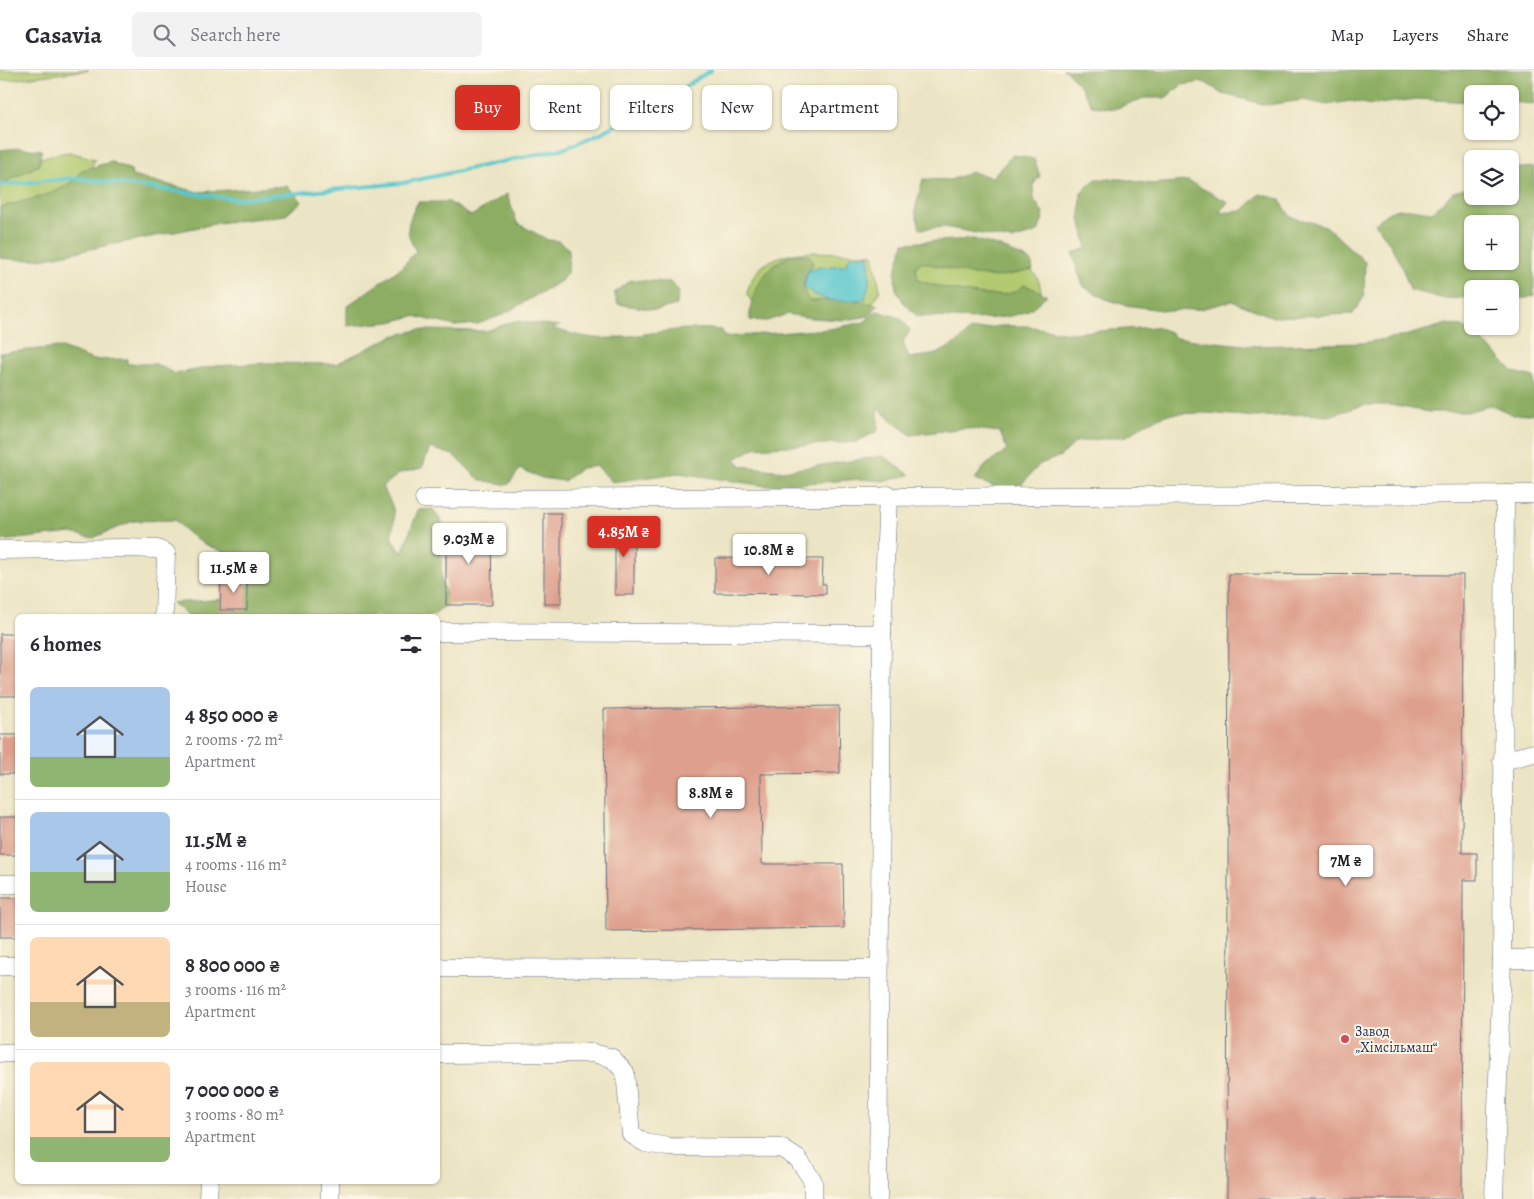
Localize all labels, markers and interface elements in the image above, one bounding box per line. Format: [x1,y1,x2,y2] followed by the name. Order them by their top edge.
[132,12,482,57] search box
[25,19,102,51] text: Casavia
[150,21,178,49] icon: search
[190,22,281,48] text: Search here
[1331,23,1364,47] text: Map
[1392,23,1439,47] text: Layers
[1467,23,1509,47] text: Share
[455,85,520,130] chip: Buy
[530,85,600,130] chip: Rent
[610,85,692,130] chip: Filters
[702,85,772,130] chip: New
[782,85,897,130] chip: Apartment
[1464,85,1519,335] map controls
[1464,85,1519,140] button: locate
[1464,150,1519,205] button: layers
[1464,215,1519,270] button: +
[1464,280,1519,335] button: −
[578,516,670,558] pin: 4.85M ₴
[598,521,650,543] text: 4.85M ₴
[423,522,515,565] pin: 9.03M ₴
[443,528,495,550] text: 9.03M ₴
[723,534,815,576] pin: 10.8M ₴
[744,539,794,561] text: 10.8M ₴
[188,552,280,594] pin: 11.5M ₴
[210,557,258,579] text: 11.5M ₴
[30,630,102,658] text: 6 homes
[397,630,425,658] icon: filters
[185,701,278,729] text: 4 850 000 ₴
[70,707,130,767] icon: home
[185,729,283,751] text: 2 rooms · 72 m²
[185,751,256,773] text: Apartment
[670,776,752,819] pin: 8.8M ₴
[689,782,733,804] text: 8.8M ₴
[185,826,247,854] text: 11.5M ₴
[70,832,130,892] icon: home
[1316,844,1376,887] pin: 7M ₴
[1330,850,1362,872] text: 7M ₴
[185,854,287,876] text: 4 rooms · 116 m²
[185,876,227,898] text: House
[185,951,280,979] text: 8 800 000 ₴
[70,957,130,1017] icon: home
[185,979,286,1001] text: 3 rooms · 116 m²
[185,1001,256,1023] text: Apartment
[1355,1022,1438,1057] place label: Завод „Хімсільмаш“
[1339,1033,1351,1045] marker: Завод „Хімсільмаш“
[185,1076,280,1104] text: 7 000 000 ₴
[70,1082,130,1142] icon: home
[185,1104,284,1126] text: 3 rooms · 80 m²
[185,1126,256,1148] text: Apartment

